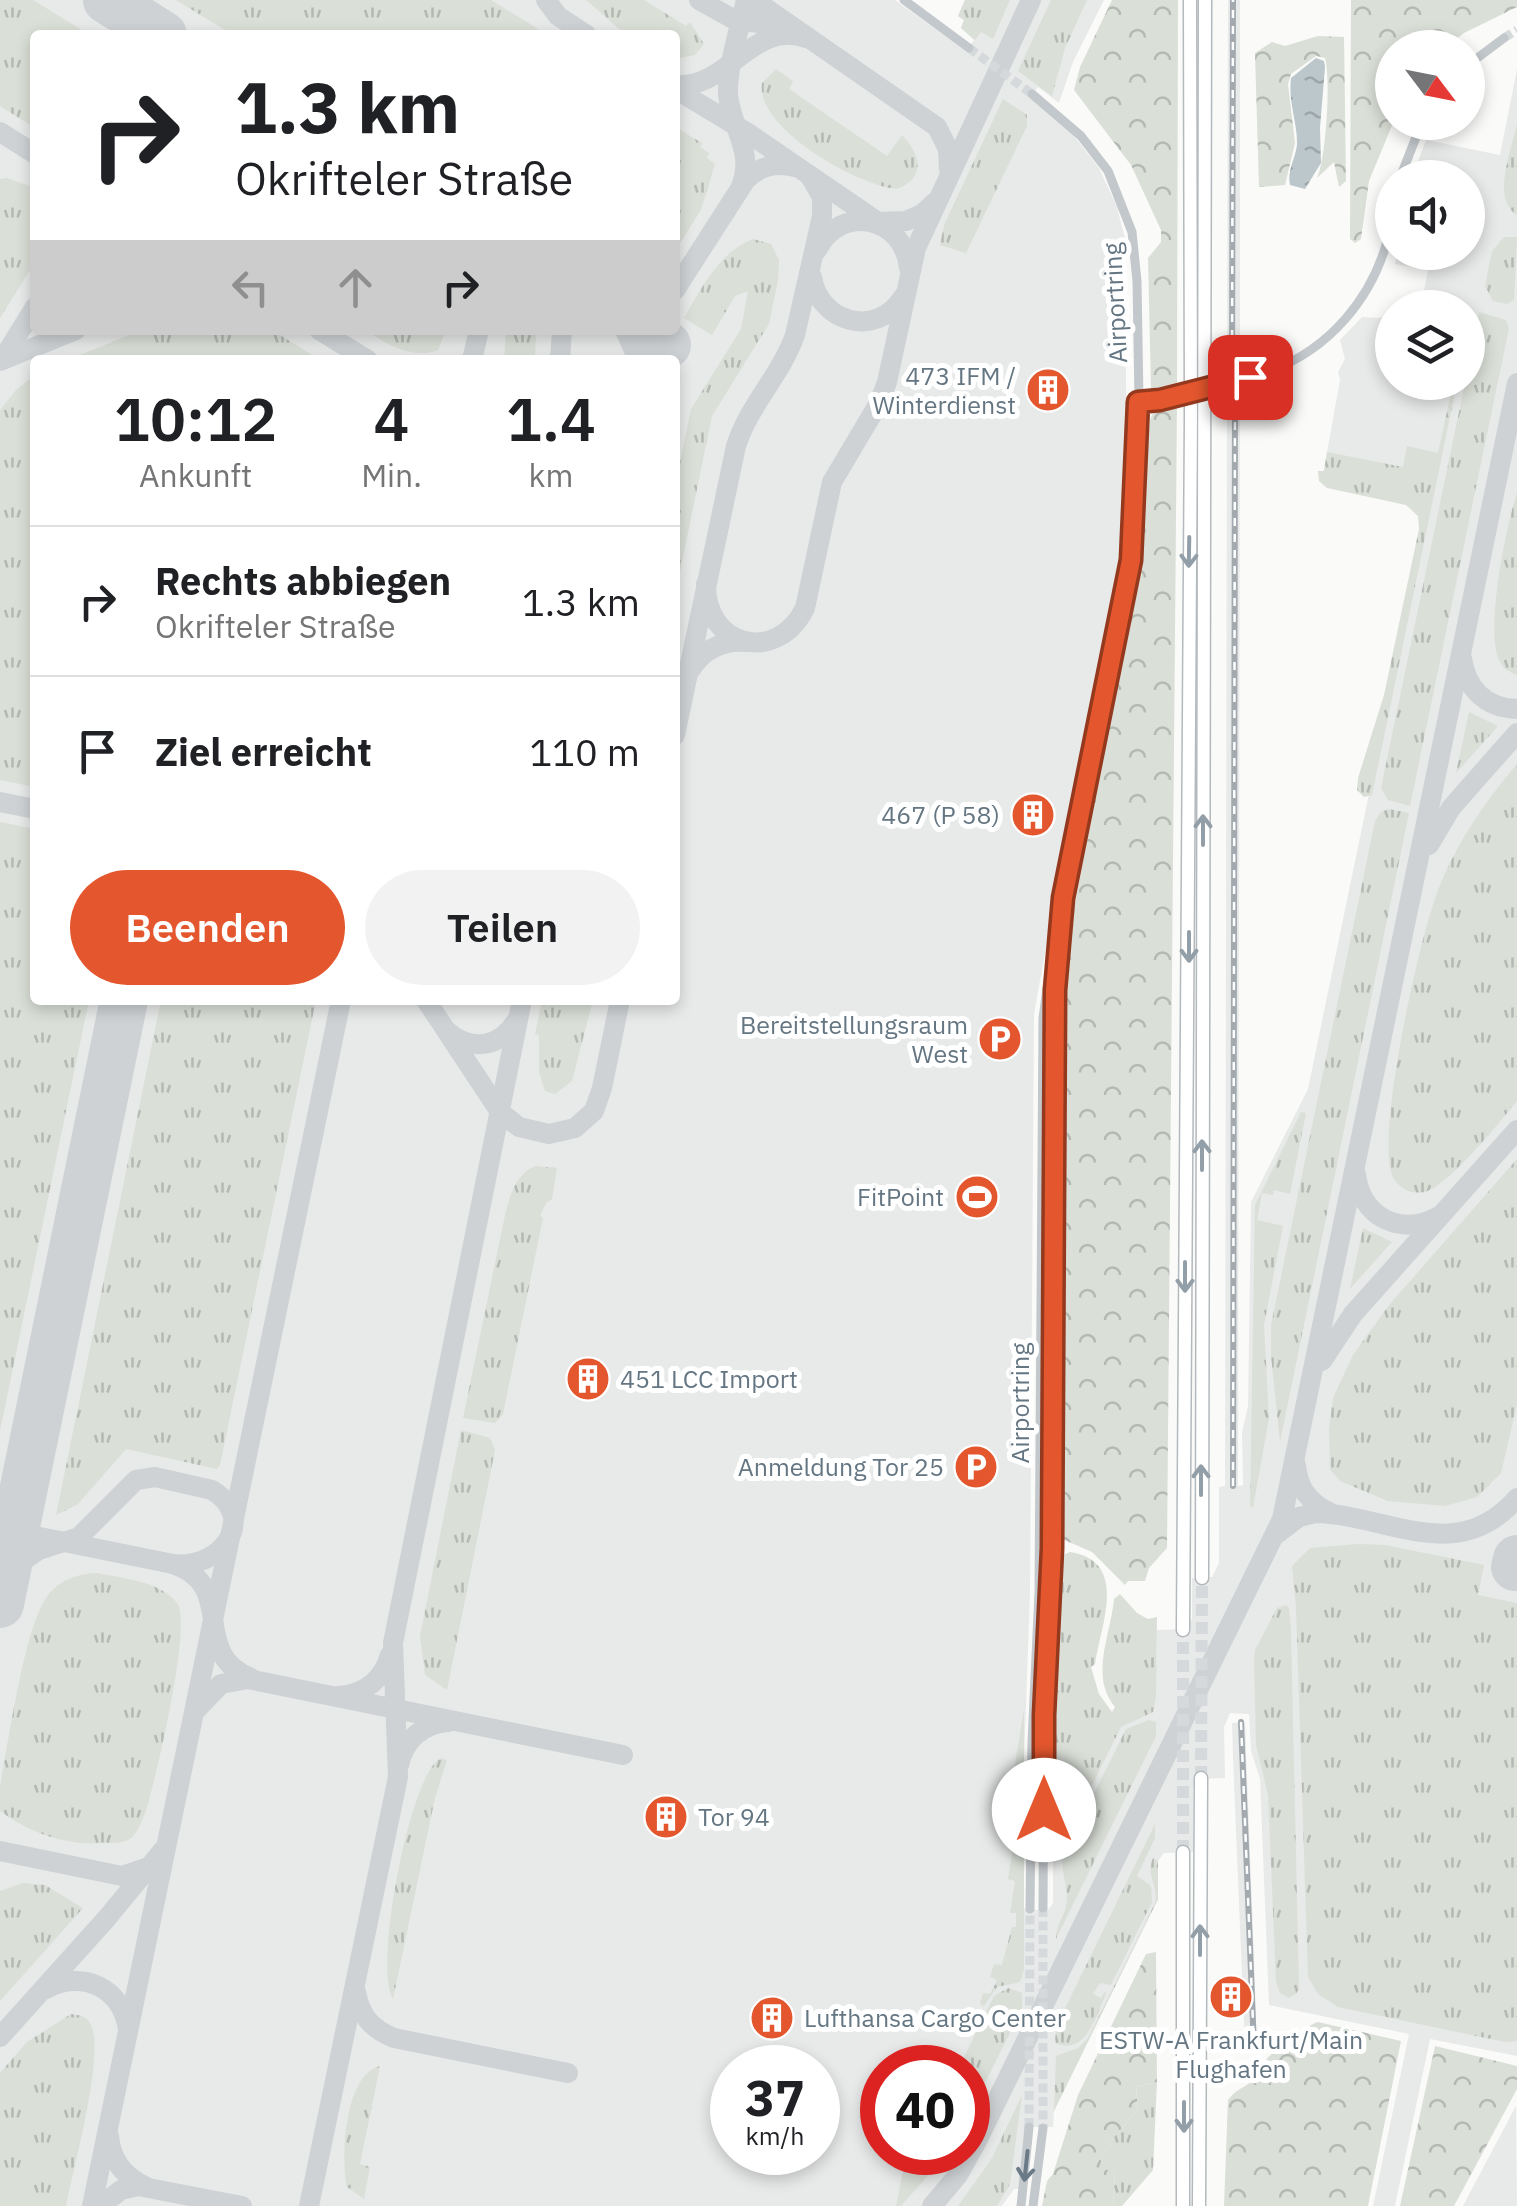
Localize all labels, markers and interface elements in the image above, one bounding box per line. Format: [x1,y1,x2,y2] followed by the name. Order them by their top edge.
[1375,30,1485,140] north arrow
[1375,30,1485,400] map controls
[235,61,460,152] text: 1.3 km
[70,70,200,200] icon: right
[235,149,573,207] text: Okrifteler Straße
[1375,160,1485,270] button: sound
[1095,242,1134,364] street label: Airportring
[223,260,278,315] icon: left
[328,260,383,315] icon: ahead
[433,260,488,315] icon: right
[1375,290,1485,400] button: layers
[1208,335,1293,420] pin
[1223,350,1278,405] icon: arrive
[872,359,1016,421] place label: 473 IFM / Winterdienst
[1025,367,1071,413] building icon: 473 IFM / Winterdienst
[114,379,277,458] text: 10:12
[374,379,410,458] text: 4
[506,379,596,458] text: 1.4
[139,454,252,496] text: Ankunft
[361,454,422,496] text: Min.
[529,454,573,496] text: km
[1180,536,1198,568] one-way arrow
[155,556,451,605] text: Rechts abbiegen
[70,574,125,629] icon: right
[522,577,640,626] text: 1.3 km
[155,605,395,647] text: Okrifteler Straße
[70,724,125,779] icon: arrive
[155,727,372,776] text: Ziel erreicht
[529,727,640,776] text: 110 m
[1010,792,1056,838] building icon: 467 (P 58)
[881,798,1000,831] place label: 467 (P 58)
[1194,815,1212,848] one-way arrow
[70,870,345,985] button: Beenden
[365,870,640,985] button: Teilen
[1180,930,1198,963] one-way arrow
[740,1008,968,1070] place label: Bereitstellungsraum West
[977,1016,1023,1062] parking icon: Bereitstellungsraum West
[1192,1140,1212,1172] one-way arrow
[954,1174,1000,1220] sports icon: FitPoint
[857,1180,944,1213] place label: FitPoint
[1176,1260,1194,1292] one-way arrow
[1003,1343,1036,1463] street label: Airportring
[565,1356,611,1402] building icon: 451 LCC Import
[620,1362,798,1395] place label: 451 LCC Import
[953,1444,999,1490] parking icon: Anmeldung Tor 25
[738,1450,944,1483] place label: Anmeldung Tor 25
[1192,1465,1210,1498] one-way arrow
[992,1758,1096,1862] position arrow
[643,1794,689,1840] building icon: Tor 94
[698,1800,770,1833] place label: Tor 94
[1190,1924,1210,1956] one-way arrow
[1208,1974,1254,2020] building icon: ESTW-A Frankfurt/Main Flughafen
[749,1995,795,2041] building icon: Lufthansa Cargo Center
[804,2001,1066,2034] place label: Lufthansa Cargo Center
[1099,2023,1363,2085] place label: ESTW-A Frankfurt/Main Flughafen
[860,2045,990,2175] speed limit sign: 40
[745,2065,805,2130] text: 37
[1174,2100,1194,2133] one-way arrow
[746,2119,804,2152] text: km/h
[1017,2150,1036,2182] one-way arrow

